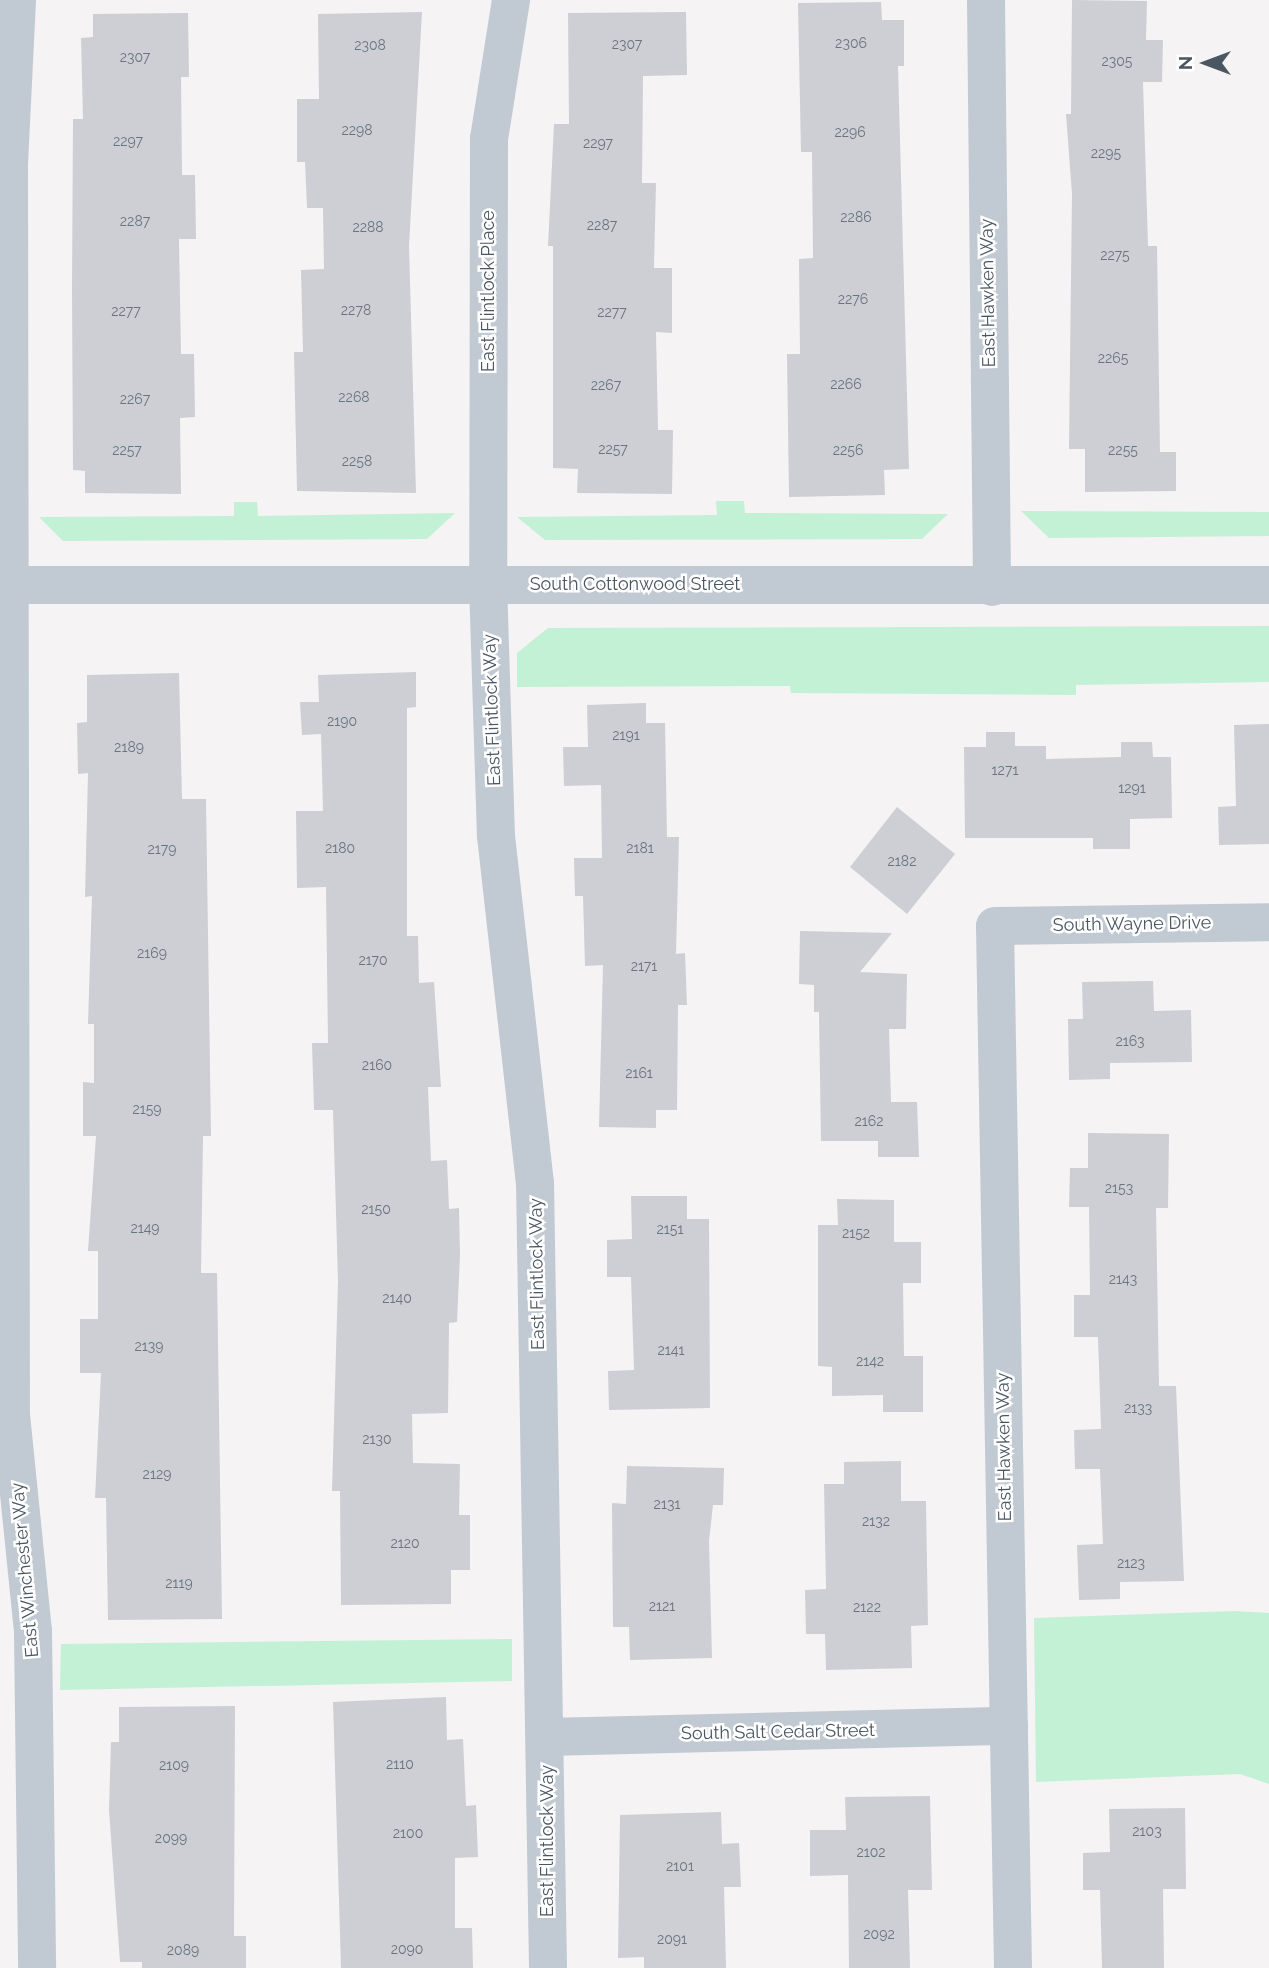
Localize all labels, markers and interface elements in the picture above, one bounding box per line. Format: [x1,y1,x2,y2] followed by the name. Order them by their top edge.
[1171,28,1241,98] north arrow
[835,35,867,51] house number: 2306
[612,36,642,52] house number: 2307
[354,37,386,53] house number: 2308
[120,49,150,65] house number: 2307
[1102,53,1132,69] house number: 2305
[1174,56,1196,70] text: N
[341,122,373,138] house number: 2298
[834,124,866,140] house number: 2296
[113,133,143,149] house number: 2297
[583,135,613,151] house number: 2297
[1091,145,1121,161] house number: 2295
[840,209,872,225] house number: 2286
[477,210,499,372] street label: East Flintlock Place
[120,213,150,229] house number: 2287
[587,217,617,233] house number: 2287
[976,218,1000,368] street label: East Hawken Way
[352,219,384,235] house number: 2288
[1100,247,1130,263] house number: 2275
[838,291,868,307] house number: 2276
[341,302,371,318] house number: 2278
[111,303,141,319] house number: 2277
[597,304,627,320] house number: 2277
[1098,350,1128,366] house number: 2265
[830,376,862,392] house number: 2266
[591,377,621,393] house number: 2267
[338,389,370,405] house number: 2268
[120,391,150,407] house number: 2267
[598,441,628,457] house number: 2257
[112,442,142,458] house number: 2257
[833,442,863,458] house number: 2256
[1108,442,1138,458] house number: 2255
[342,453,372,469] house number: 2258
[530,573,740,595] street label: South Cottonwood Street
[479,633,505,787] street label: East Flintlock Way
[327,713,357,729] house number: 2190
[612,727,640,743] house number: 2191
[114,739,144,755] house number: 2189
[992,762,1018,778] house number: 1271
[1118,780,1146,796] house number: 1291
[325,840,355,856] house number: 2180
[626,840,654,856] house number: 2181
[148,841,176,857] house number: 2179
[888,853,916,869] house number: 2182
[1052,912,1212,936] street label: South Wayne Drive
[137,945,167,961] house number: 2169
[358,952,388,968] house number: 2170
[631,958,657,974] house number: 2171
[1115,1033,1145,1049] house number: 2163
[362,1057,392,1073] house number: 2160
[625,1065,653,1081] house number: 2161
[132,1101,162,1117] house number: 2159
[854,1113,884,1129] house number: 2162
[1105,1180,1133,1196] house number: 2153
[525,1197,549,1351] street label: East Flintlock Way
[361,1201,391,1217] house number: 2150
[130,1220,160,1236] house number: 2149
[657,1221,683,1237] house number: 2151
[842,1225,870,1241] house number: 2152
[1109,1271,1137,1287] house number: 2143
[382,1290,412,1306] house number: 2140
[135,1338,163,1354] house number: 2139
[658,1342,684,1358] house number: 2141
[856,1353,884,1369] house number: 2142
[992,1372,1016,1522] street label: East Hawken Way
[1124,1400,1152,1416] house number: 2133
[362,1431,392,1447] house number: 2130
[143,1466,171,1482] house number: 2129
[7,1481,43,1659] street label: East Winchester Way
[654,1496,680,1512] house number: 2131
[862,1513,890,1529] house number: 2132
[390,1535,420,1551] house number: 2120
[1117,1555,1145,1571] house number: 2123
[165,1575,193,1591] house number: 2119
[649,1598,675,1614] house number: 2121
[853,1599,881,1615] house number: 2122
[681,1720,875,1744] street label: South Salt Cedar Street
[386,1756,414,1772] house number: 2110
[159,1757,189,1773] house number: 2109
[536,1765,558,1917] street label: East Flintlock Way
[1132,1823,1162,1839] house number: 2103
[393,1825,423,1841] house number: 2100
[155,1830,187,1846] house number: 2099
[856,1844,886,1860] house number: 2102
[666,1858,694,1874] house number: 2101
[863,1926,895,1942] house number: 2092
[657,1931,687,1947] house number: 2091
[391,1941,423,1957] house number: 2090
[167,1942,199,1958] house number: 2089

